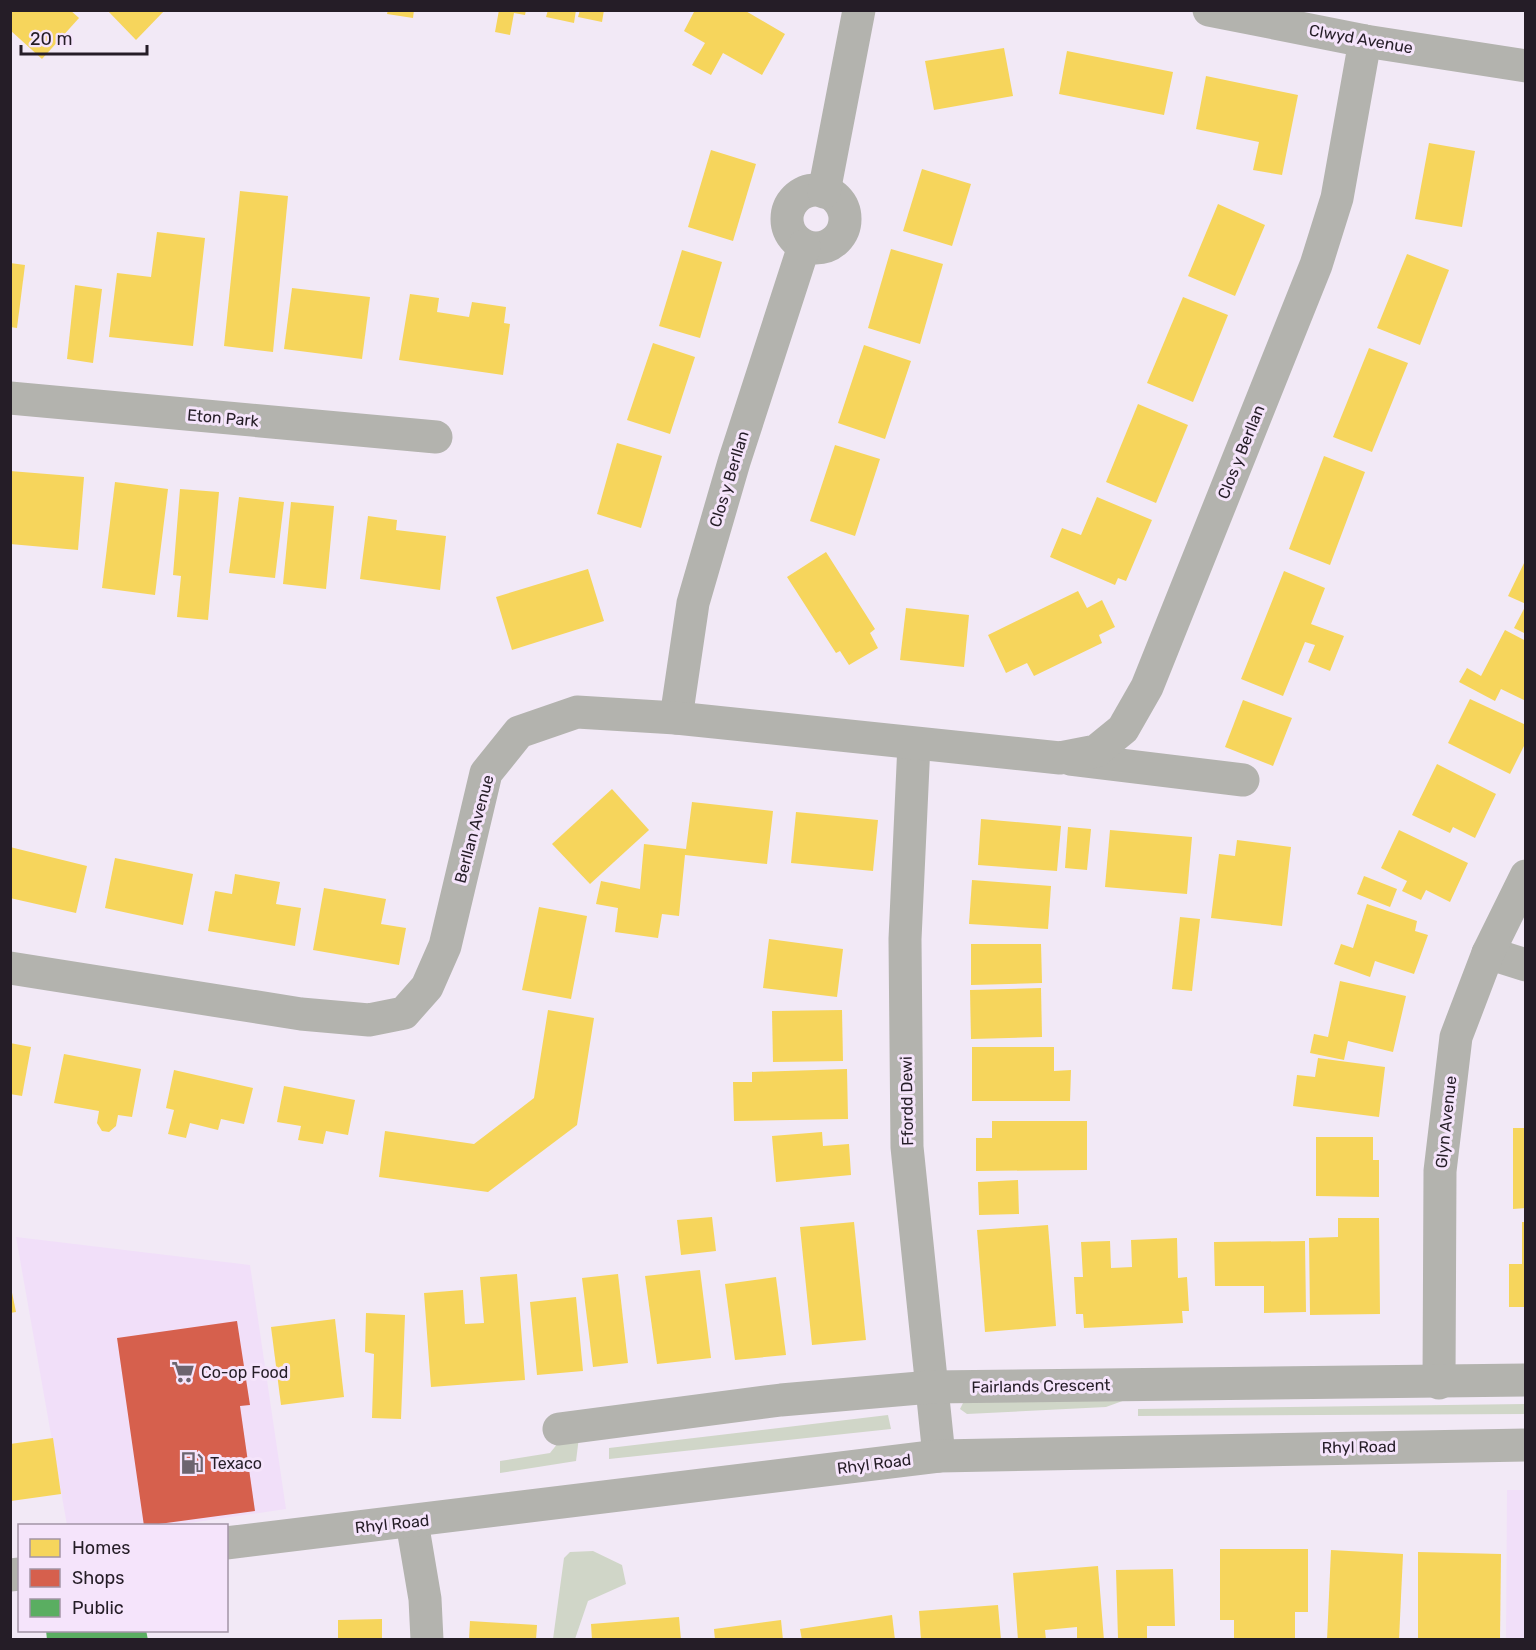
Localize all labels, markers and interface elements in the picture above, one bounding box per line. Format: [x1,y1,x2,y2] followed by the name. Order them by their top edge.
[21,18,147,56] scale bar
[1308,21,1414,57] street label: Clwyd Avenue
[30,28,72,50] text: 20 m
[1214,402,1268,502] street label: Clos y Berllan
[186,405,260,431] street label: Eton Park
[705,429,753,529] street label: Clos y Berllan
[450,773,498,885] street label: Berllan Avenue
[897,1056,917,1146] street label: Ffordd Dewi
[1432,1075,1460,1169] street label: Glyn Avenue
[170,1359,196,1385] supermarket icon: Co-op Food
[201,1363,288,1382] place label: Co-op Food
[971,1375,1111,1397] street label: Fairlands Crescent
[1322,1437,1396,1457] street label: Rhyl Road
[179,1450,205,1476] fuel station icon: Texaco
[836,1450,912,1478] street label: Rhyl Road
[210,1454,262,1473] place label: Texaco
[354,1511,430,1537] street label: Rhyl Road
[18,1524,228,1632] legend
[72,1537,130,1559] text: Homes
[72,1567,124,1589] text: Shops
[72,1597,124,1619] text: Public

